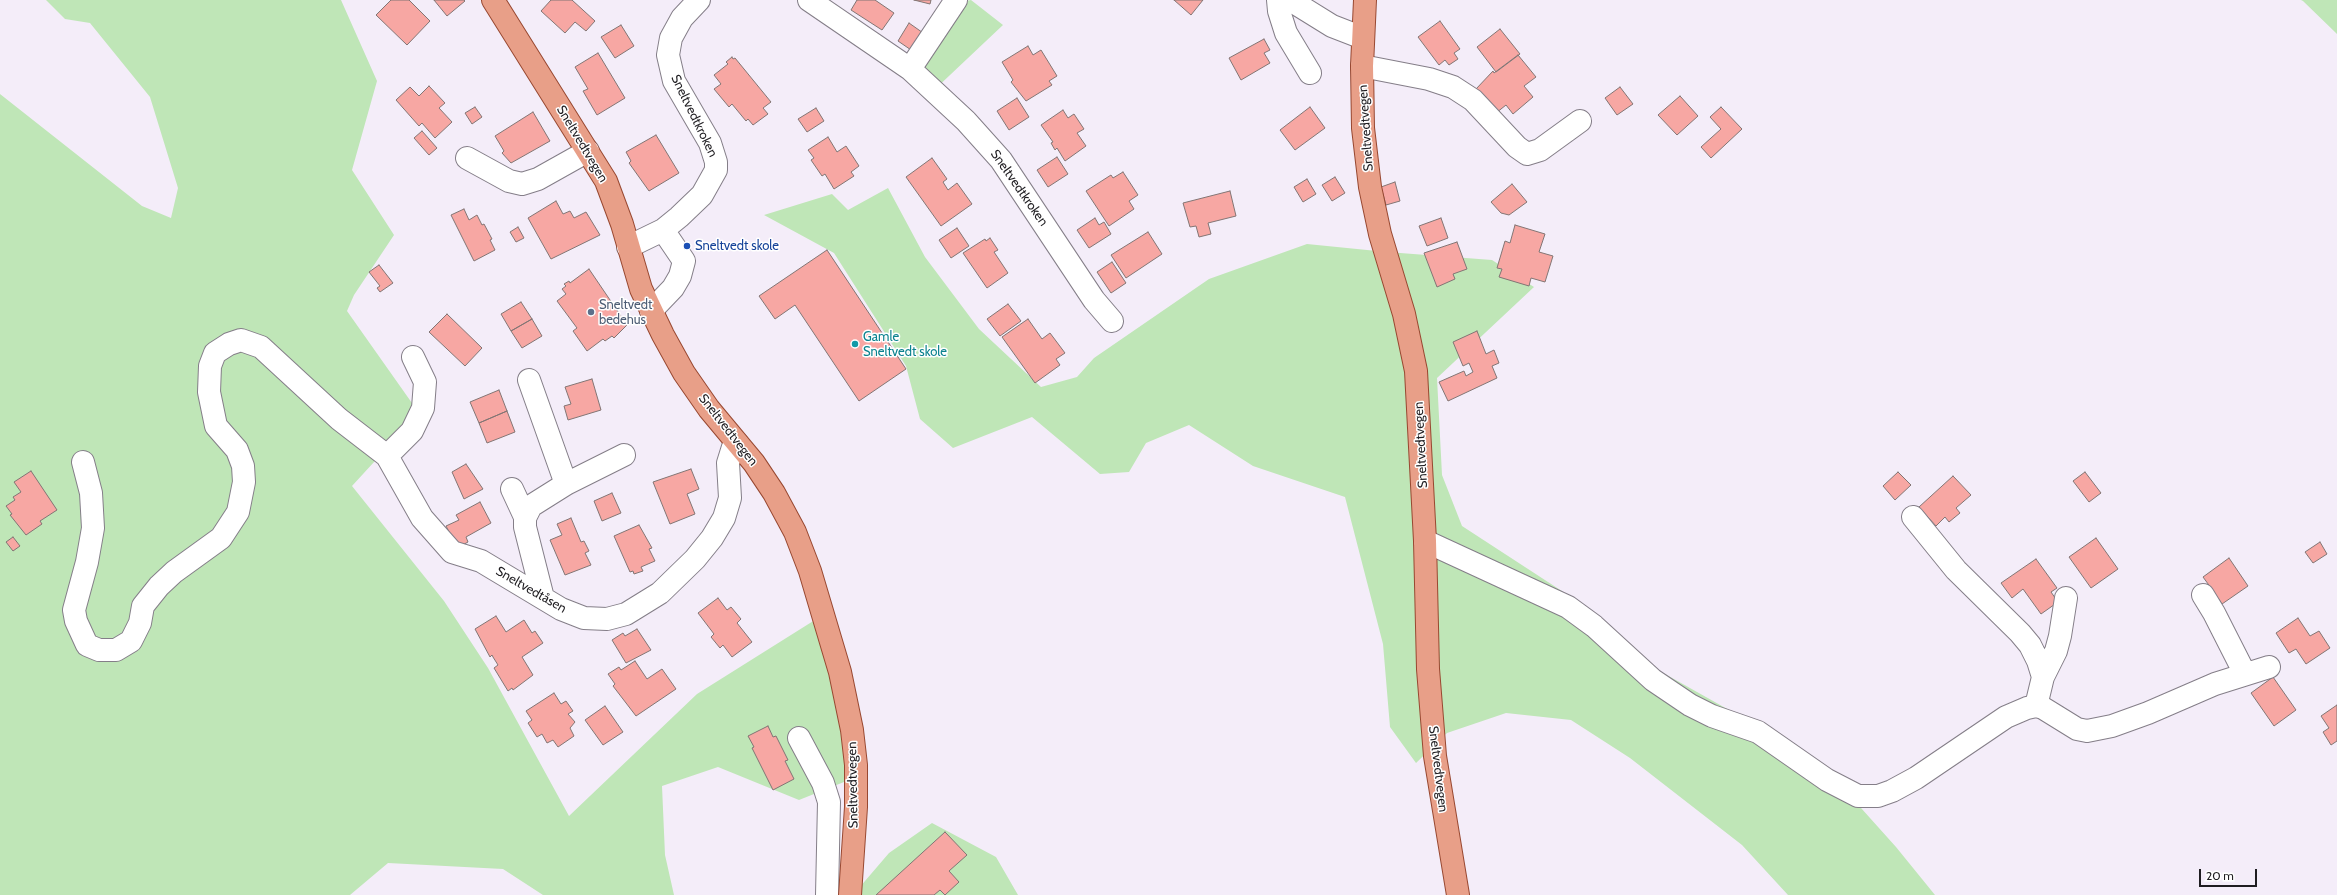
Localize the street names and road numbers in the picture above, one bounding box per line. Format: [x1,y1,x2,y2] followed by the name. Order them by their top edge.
[667,72,721,160] street label: Sneltvedtkroken
[1355,84,1377,172] street label: Sneltvedtvegen
[553,103,611,185] street label: Sneltvedtvegen
[987,147,1051,229] street label: Sneltvedtkroken
[695,391,761,469] street label: Sneltvedtvegen
[1411,401,1431,489] street label: Sneltvedtvegen
[493,564,569,616] street label: Sneltvedtåsen
[1425,725,1451,813] street label: Sneltvedtvegen
[844,742,862,828] street label: Sneltvedtvegen

